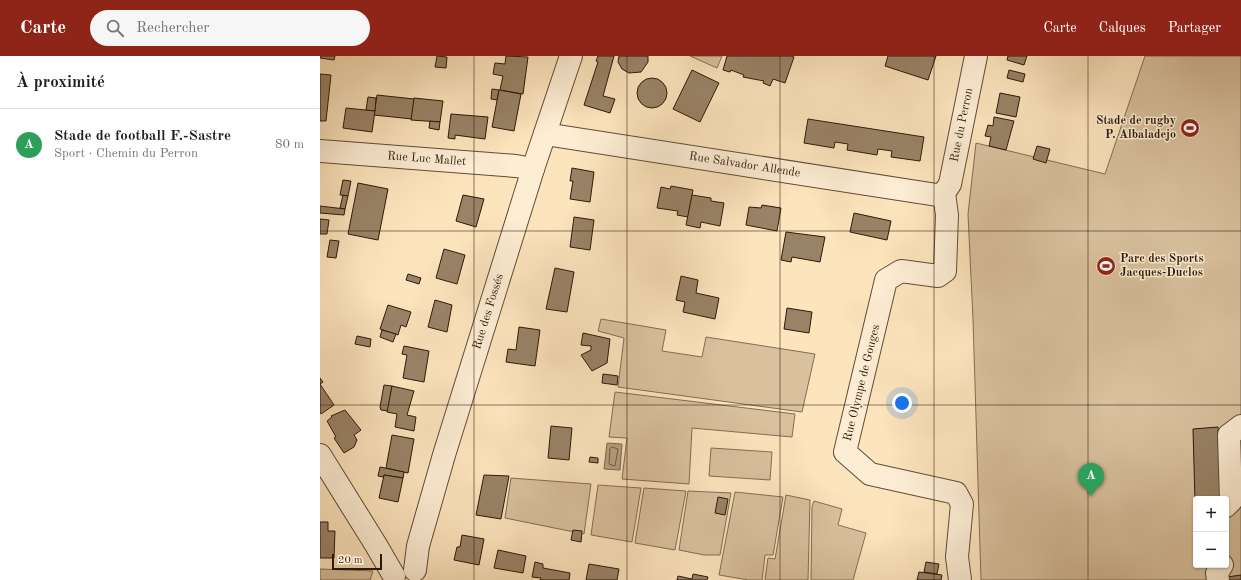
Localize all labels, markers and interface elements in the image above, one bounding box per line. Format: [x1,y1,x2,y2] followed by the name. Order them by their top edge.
[90,10,370,46] search box
[104,17,126,39] icon: search
[20,19,66,38] text: Carte
[136,21,209,36] text: Rechercher
[1043,21,1077,35] text: Carte
[1099,21,1146,35] text: Calques
[1168,21,1221,35] text: Partager
[16,74,105,91] text: À proximité
[949,86,975,163] street label: Rue du Perron
[1096,115,1176,141] place label: Stade de rugby P. Albaladejo
[1179,117,1201,139] sports icon: Stade de rugby P. Albaladejo
[54,129,231,144] text: Stade de football F.-Sastre
[24,138,34,151] text: A
[275,138,304,151] text: 80 m
[54,147,198,160] text: Sport · Chemin du Perron
[387,150,467,168] street label: Rue Luc Mallet
[688,150,802,180] street label: Rue Salvador Allende
[1120,253,1204,279] place label: Parc des Sports Jacques-Duclos
[1095,255,1117,277] sports icon: Parc des Sports Jacques-Duclos
[471,272,506,351] street label: Rue des Fossés
[842,323,882,443] street label: Rue Olympe de Gouges
[892,393,912,413] your location
[1078,463,1104,496] pin: A
[1193,496,1229,568] map controls
[1193,496,1229,532] button: +
[1193,532,1229,568] button: −
[332,552,382,571] scale bar
[338,555,363,566] text: 20 m

